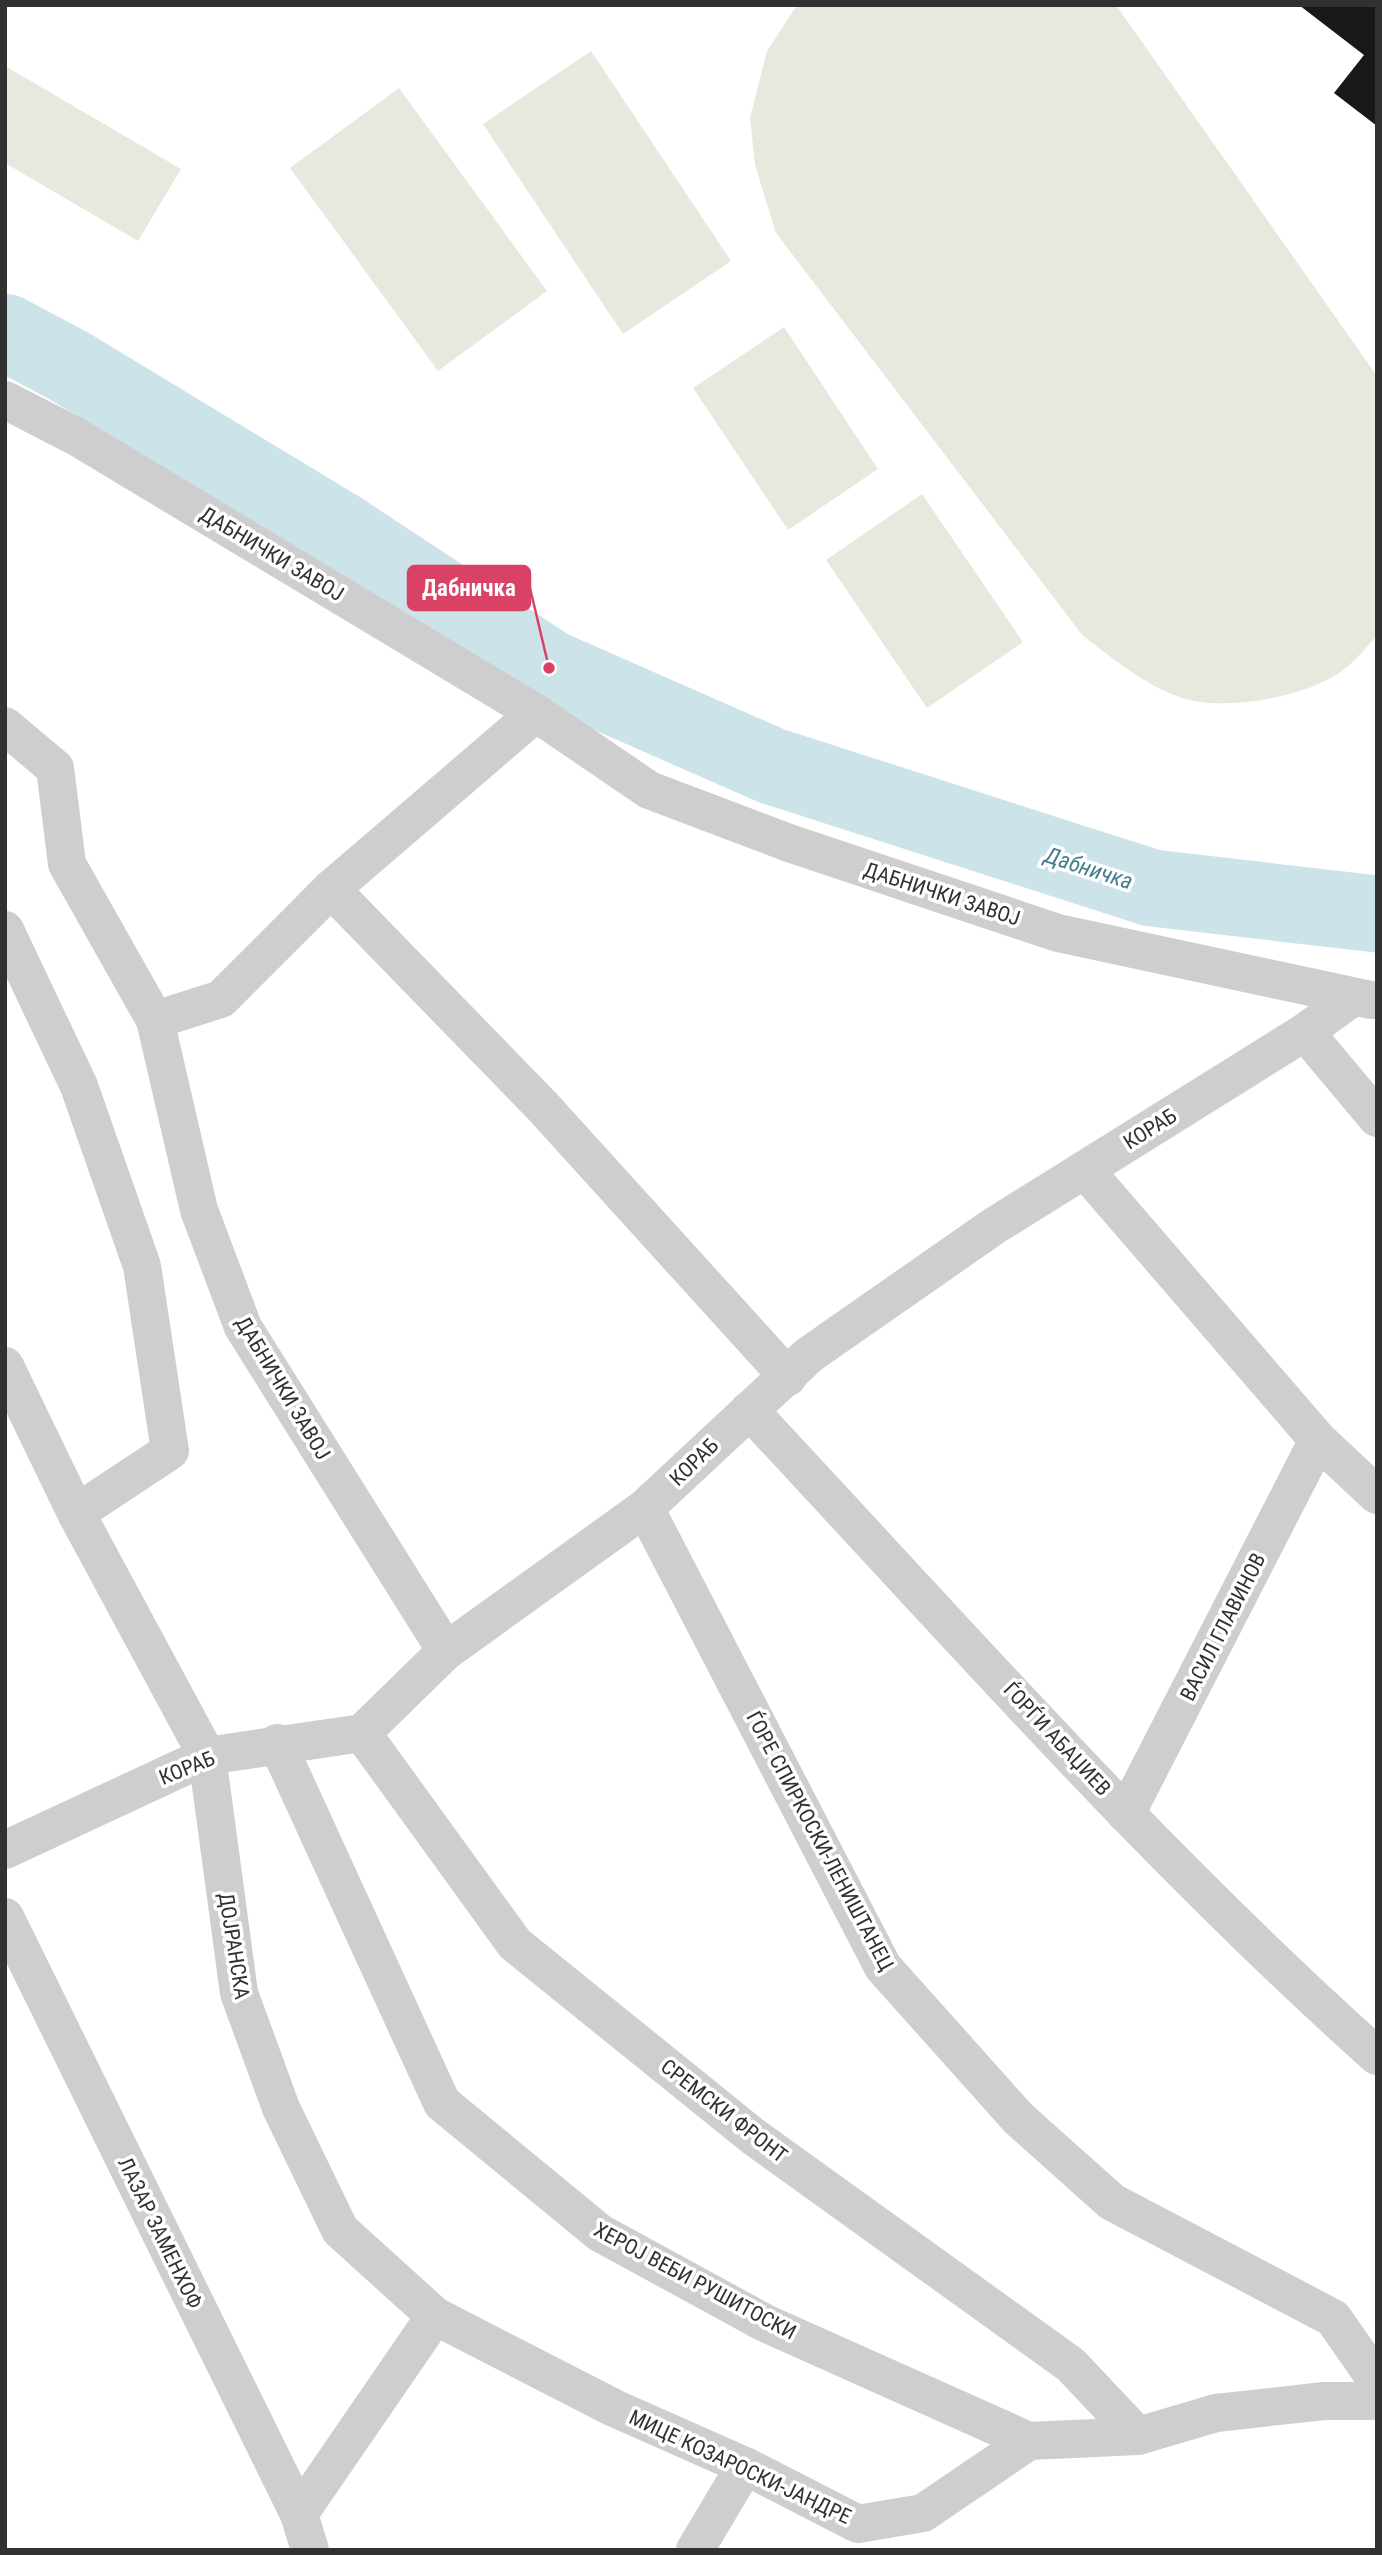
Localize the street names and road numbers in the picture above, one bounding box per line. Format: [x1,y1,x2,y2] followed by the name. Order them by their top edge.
[196,502,348,606] street label: ДАБНИЧКИ ЗАВОЈ
[861,857,1023,931] street label: ДАБНИЧКИ ЗАВОЈ
[1119,1103,1181,1155] street label: КОРАБ
[231,1312,335,1464] street label: ДАБНИЧКИ ЗАВОЈ
[665,1433,723,1491] street label: КОРАБ
[1175,1549,1271,1705] street label: ВАСИЛ ГЛАВИНОВ
[999,1678,1115,1800] street label: ЃОРЃИ АБАЏИЕВ
[741,1707,899,1975] street label: ЃОРЕ СПИРКОСКИ-ЛЕНИШТАНЕЦ
[156,1746,218,1790] street label: КОРАБ
[214,1891,254,2001] street label: ДОЈРАНСКА
[656,2054,792,2168] street label: СРЕМСКИ ФРОНТ
[113,2153,207,2313] street label: ЛАЗАР ЗАМЕНХОФ
[590,2217,800,2345] street label: ХЕРОЈ ВЕБИ РУШИТОСКИ
[625,2405,855,2529] street label: МИЦЕ КОЗАРОСКИ-ЈАНДРЕ

